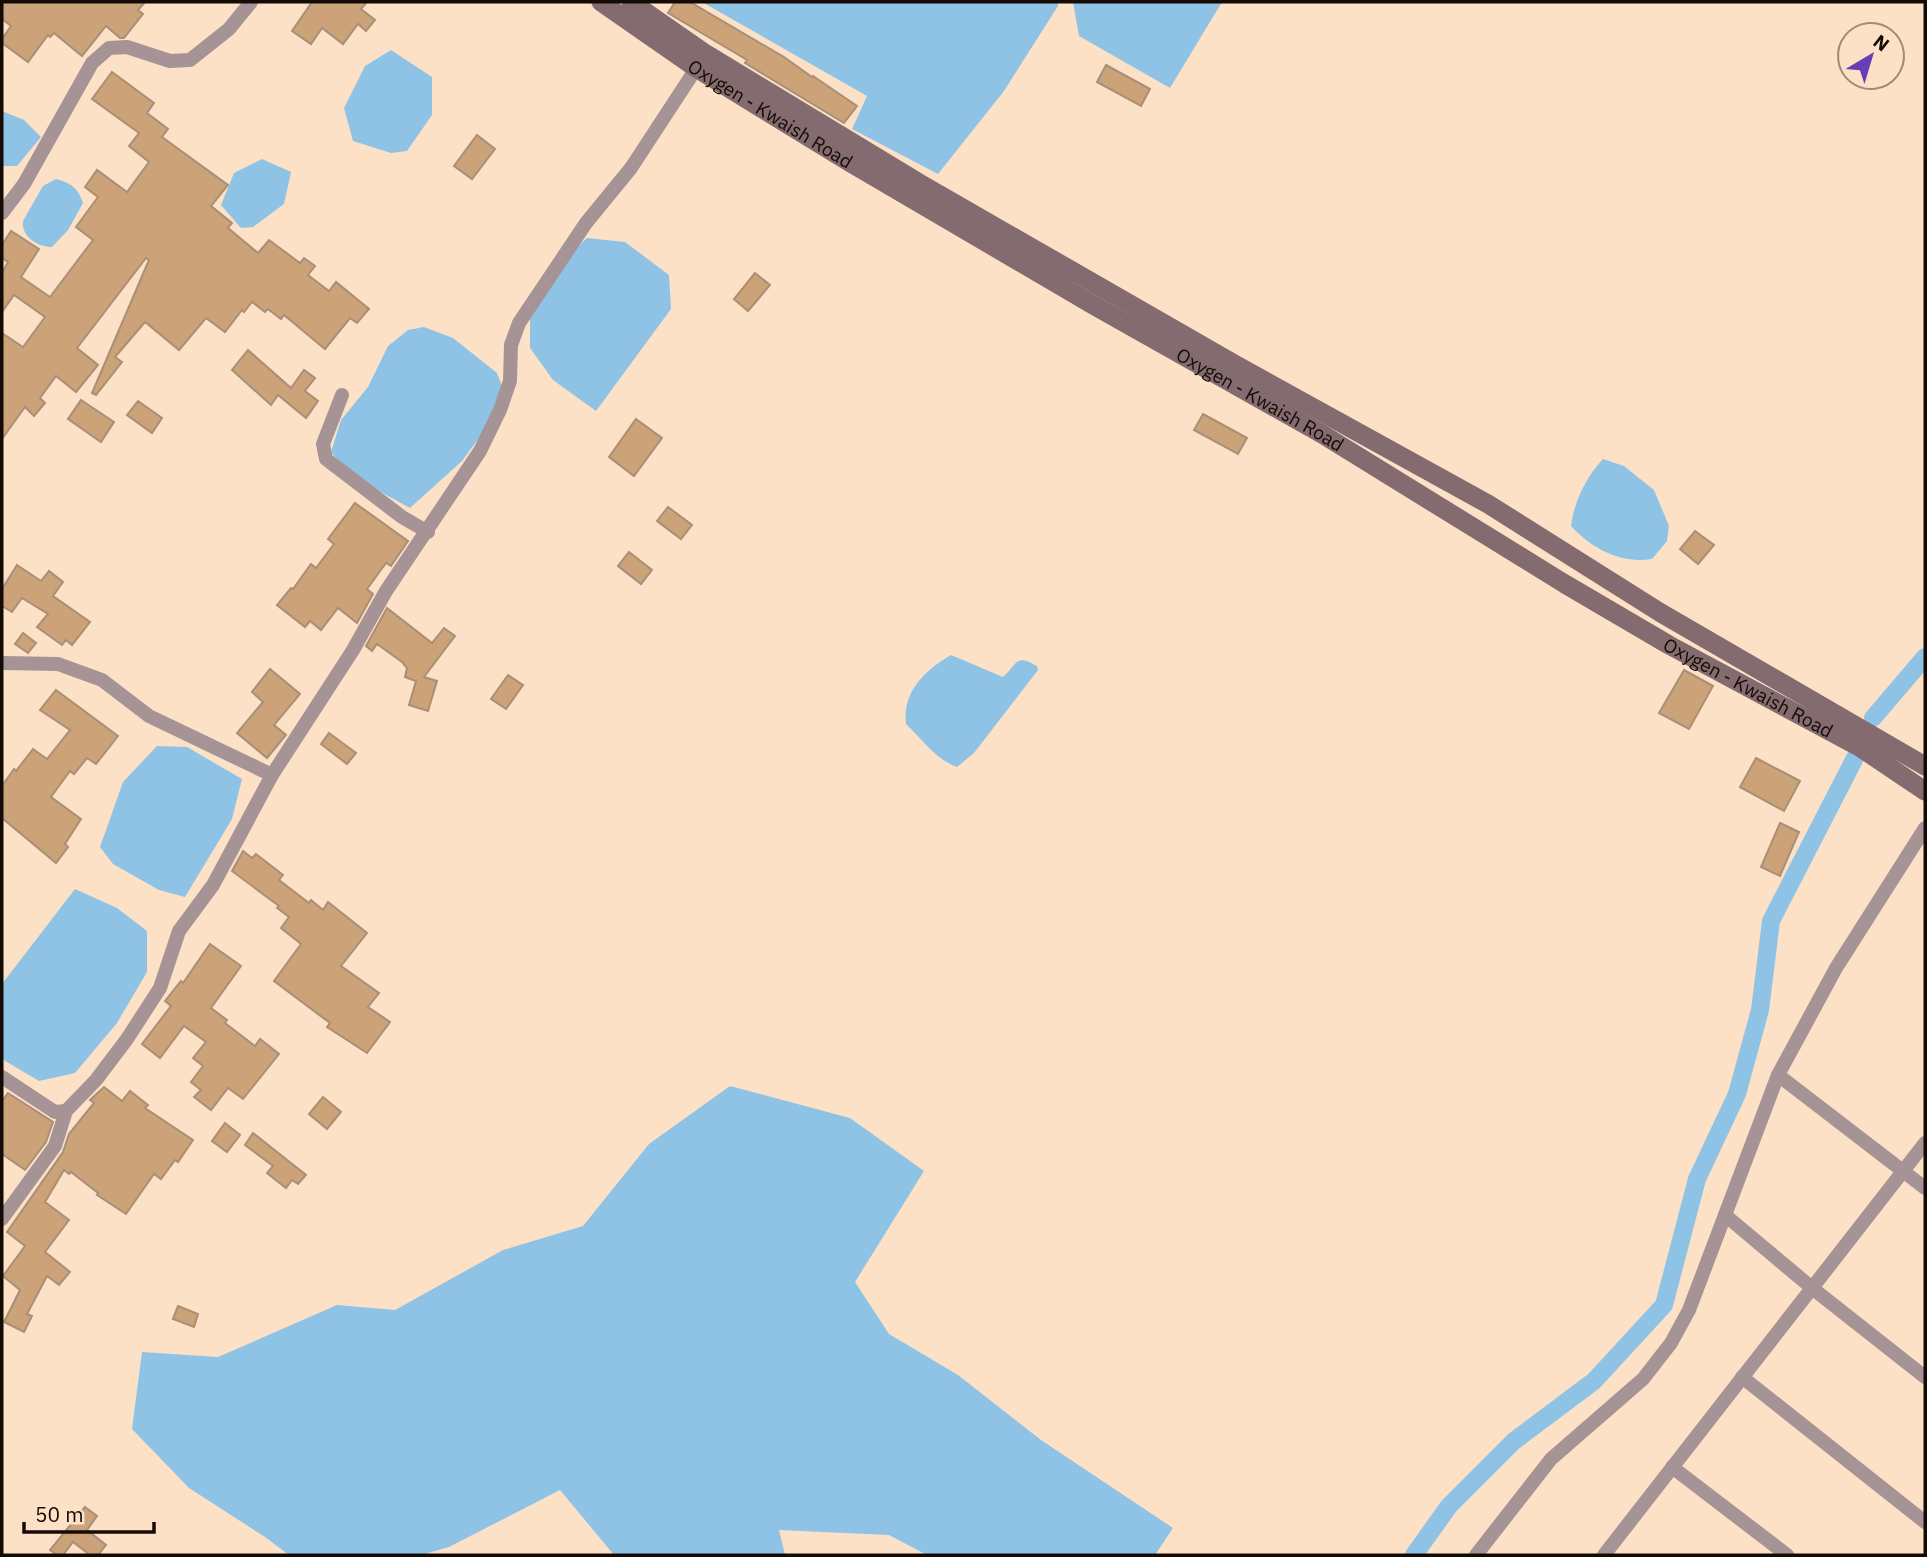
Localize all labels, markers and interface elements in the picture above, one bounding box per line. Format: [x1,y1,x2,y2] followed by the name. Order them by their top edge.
[1836,21,1906,91] north arrow
[1869,29,1894,56] text: N
[683,54,857,173] street label: Oxygen - Kwaish Road
[1172,342,1348,457] street label: Oxygen - Kwaish Road
[1659,632,1837,743] street label: Oxygen - Kwaish Road
[24,1490,154,1534] scale bar
[35,1500,84,1528] text: 50 m

